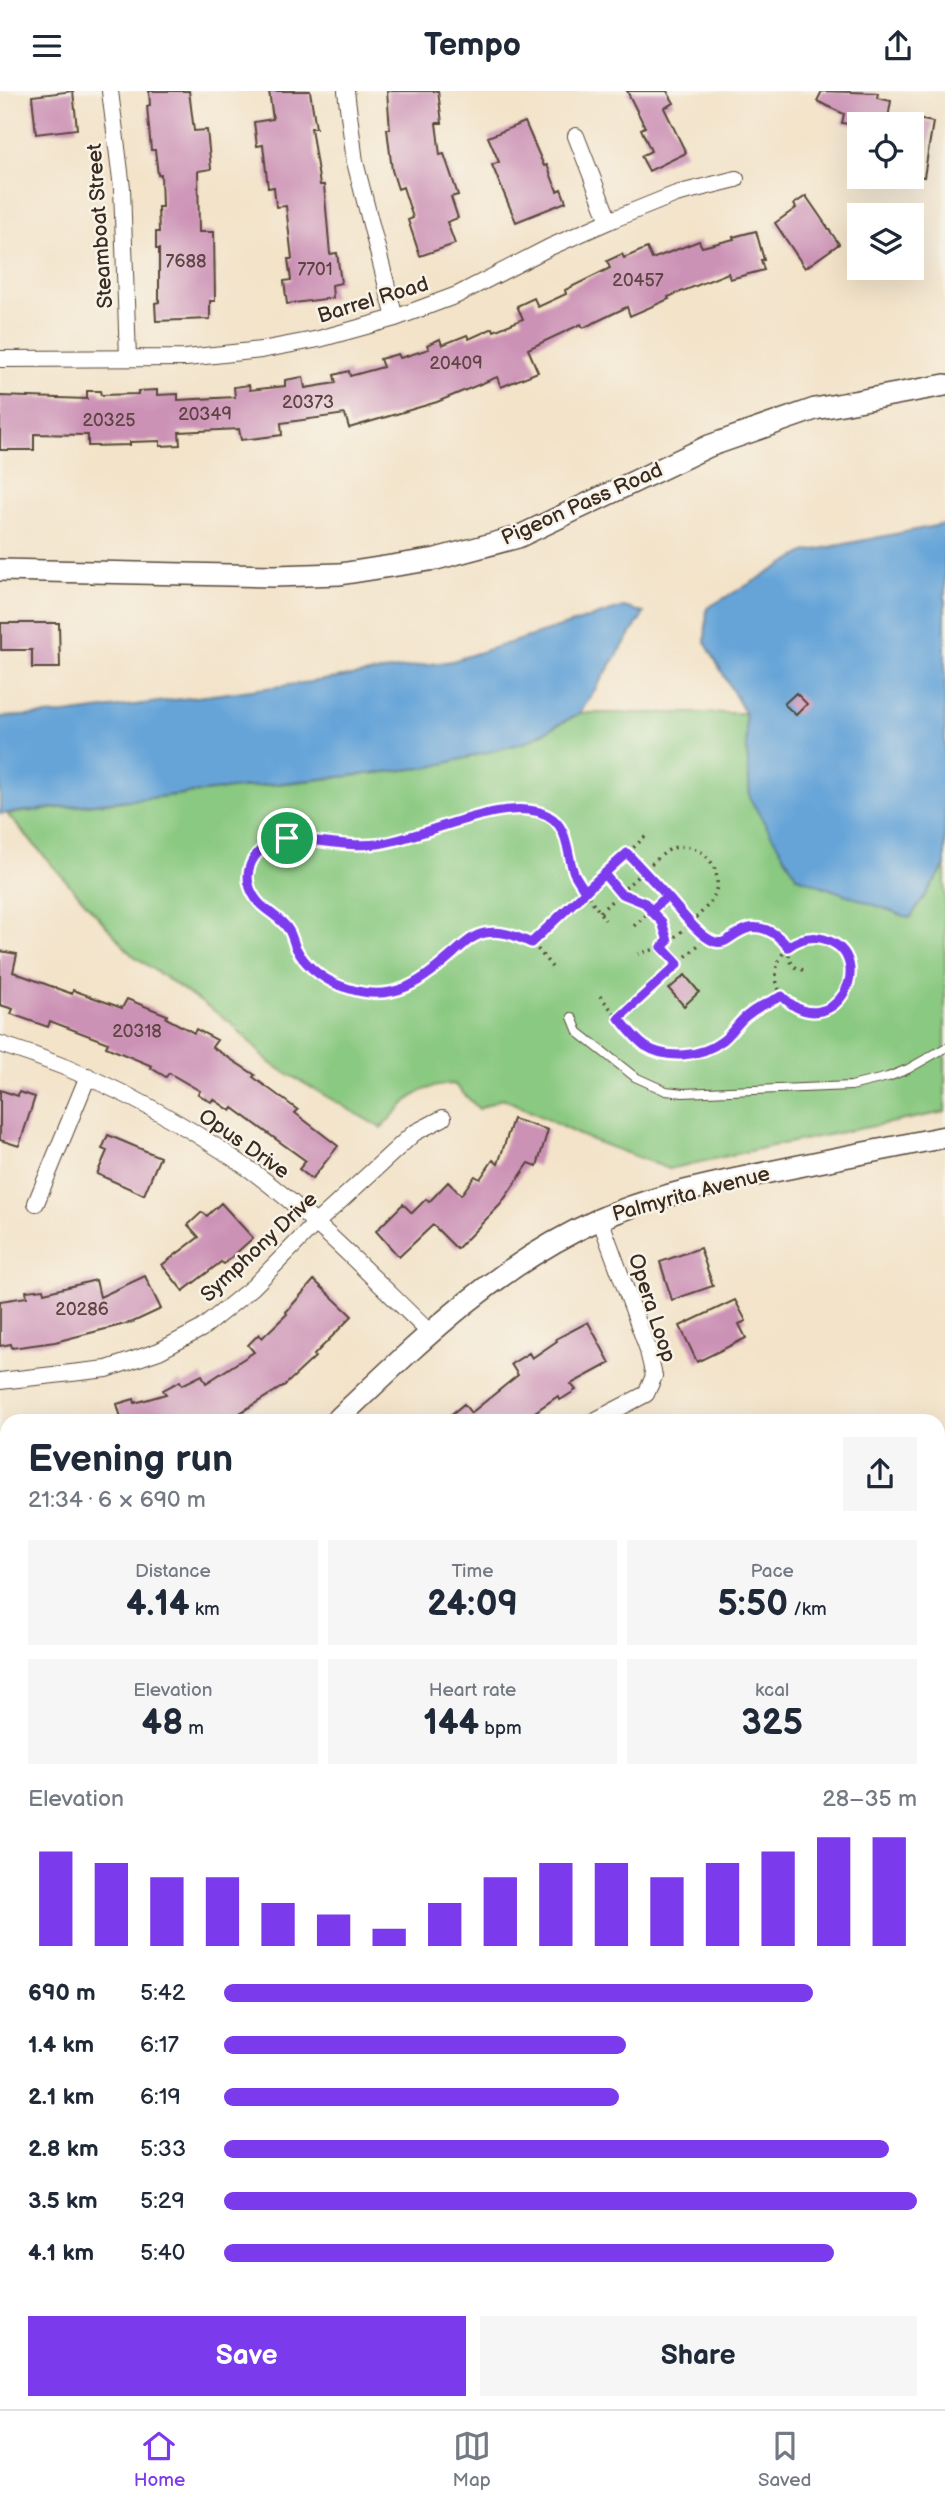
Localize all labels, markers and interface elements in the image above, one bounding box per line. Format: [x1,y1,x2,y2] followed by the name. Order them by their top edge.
[424,26,521,65] text: Tempo
[28,27,66,65] icon: menu
[879,27,917,65] icon: share
[847,112,924,280] map controls
[847,112,924,189] button: locate
[82,142,118,309] street label: Steamboat Street
[847,203,924,280] button: layers
[166,251,206,272] house number: 7688
[297,259,333,280] house number: 7701
[612,270,664,291] house number: 20457
[315,271,431,329] street label: Barrel Road
[429,353,483,374] house number: 20409
[282,392,334,413] house number: 20373
[178,404,232,425] house number: 20349
[82,410,136,431] house number: 20325
[498,457,666,551] street label: Pigeon Pass Road
[257,808,317,868] pin
[268,819,306,857] icon: arrive
[112,1021,162,1042] house number: 20318
[194,1104,294,1184] street label: Opus Drive
[609,1161,773,1227] street label: Palmyrita Avenue
[196,1187,322,1307] street label: Symphony Drive
[623,1250,681,1366] street label: Opera Loop
[55,1299,109,1320] house number: 20286
[28,1437,233,1482] text: Evening run
[843,1437,917,1511] button: share
[28,1486,206,1514] text: 21:34 · 6 × 690 m
[135,1560,211,1583] text: Distance
[451,1560,494,1583] text: Time
[750,1560,794,1583] text: Pace
[126,1583,190,1626] text: 4.14
[427,1583,518,1626] text: 24:09
[717,1583,788,1626] text: 5:50
[190,1598,220,1621] text: km
[788,1598,827,1621] text: /km
[133,1679,212,1702] text: Elevation
[429,1679,516,1702] text: Heart rate
[755,1679,789,1702] text: kcal
[142,1702,183,1745] text: 48
[423,1702,479,1745] text: 144
[741,1702,803,1745] text: 325
[183,1717,204,1740] text: m
[479,1717,522,1740] text: bpm
[28,1785,124,1813] text: Elevation
[822,1785,917,1813] text: 28–35 m
[28,1979,96,2007] text: 690 m
[140,1979,185,2007] text: 5:42
[28,2031,94,2059] text: 1.4 km
[140,2031,179,2059] text: 6:17
[28,2083,94,2111] text: 2.1 km
[140,2083,181,2111] text: 6:19
[28,2135,99,2163] text: 2.8 km
[140,2135,186,2163] text: 5:33
[28,2187,98,2215] text: 3.5 km
[140,2187,185,2215] text: 5:29
[28,2239,94,2267] text: 4.1 km
[140,2239,185,2267] text: 5:40
[28,2316,466,2396] button: Save
[480,2316,917,2396] button: Share
[134,2427,185,2492] tab: Home
[453,2427,491,2492] tab: Map
[758,2427,811,2492] tab: Saved

